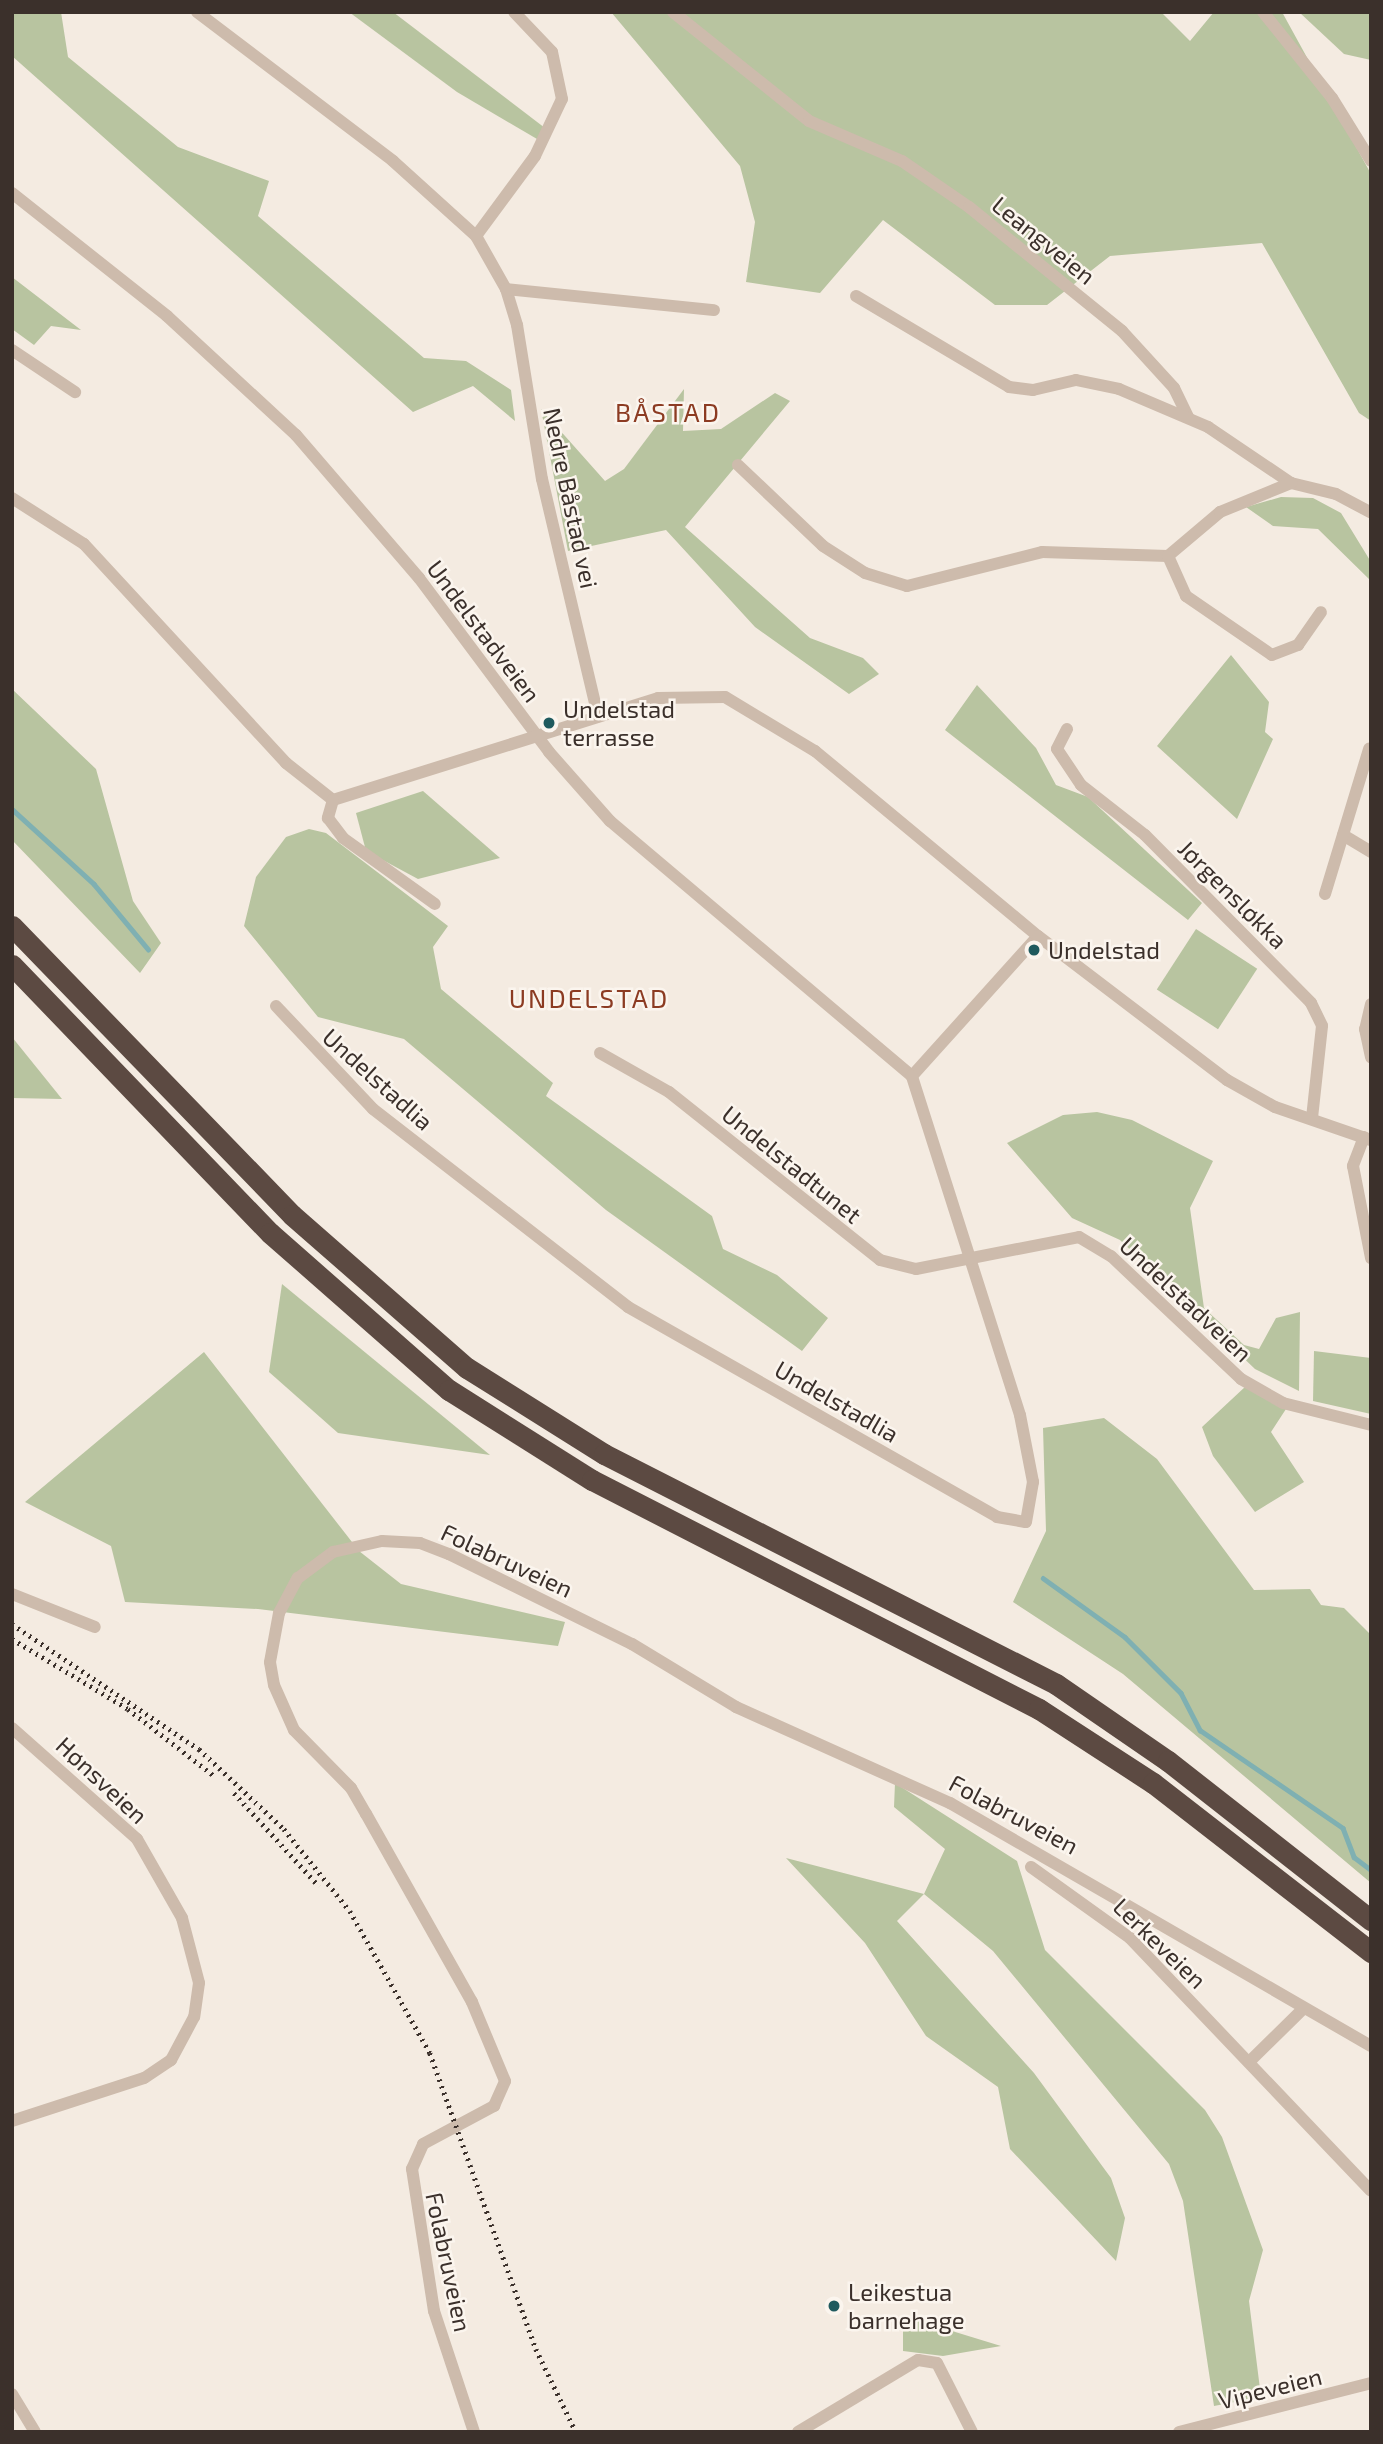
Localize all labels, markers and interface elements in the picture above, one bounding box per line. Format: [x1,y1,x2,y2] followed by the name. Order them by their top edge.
[987,190,1101,290] street label: Leangveien
[616,396,720,428] district label: BÅSTAD
[538,405,604,591] street label: Nedre Båstad vei
[421,554,547,708] street label: Undelstadveien
[563,695,675,751] place label: Undelstad terrasse
[541,715,557,731] marker: Undelstad terrasse
[1173,834,1293,954] street label: Jørgensløkka
[1048,936,1160,964] place label: Undelstad
[1026,942,1042,958] marker: Undelstad
[510,982,668,1014] district label: UNDELSTAD
[317,1022,439,1136] street label: Undelstadlia
[717,1099,867,1229] street label: Undelstadtunet
[1114,1230,1258,1368] street label: Undelstadveien
[770,1354,904,1448] street label: Undelstadlia
[437,1517,577,1603] street label: Folabruveien
[51,1731,153,1829] street label: Hønsveien
[945,1768,1083,1860] street label: Folabruveien
[1108,1892,1212,1994] street label: Lerkeveien
[420,2190,478,2334] street label: Folabruveien
[848,2278,965,2334] place label: Leikestua barnehage
[826,2298,842,2314] marker: Leikestua barnehage
[1215,2361,1325,2415] street label: Vipeveien

